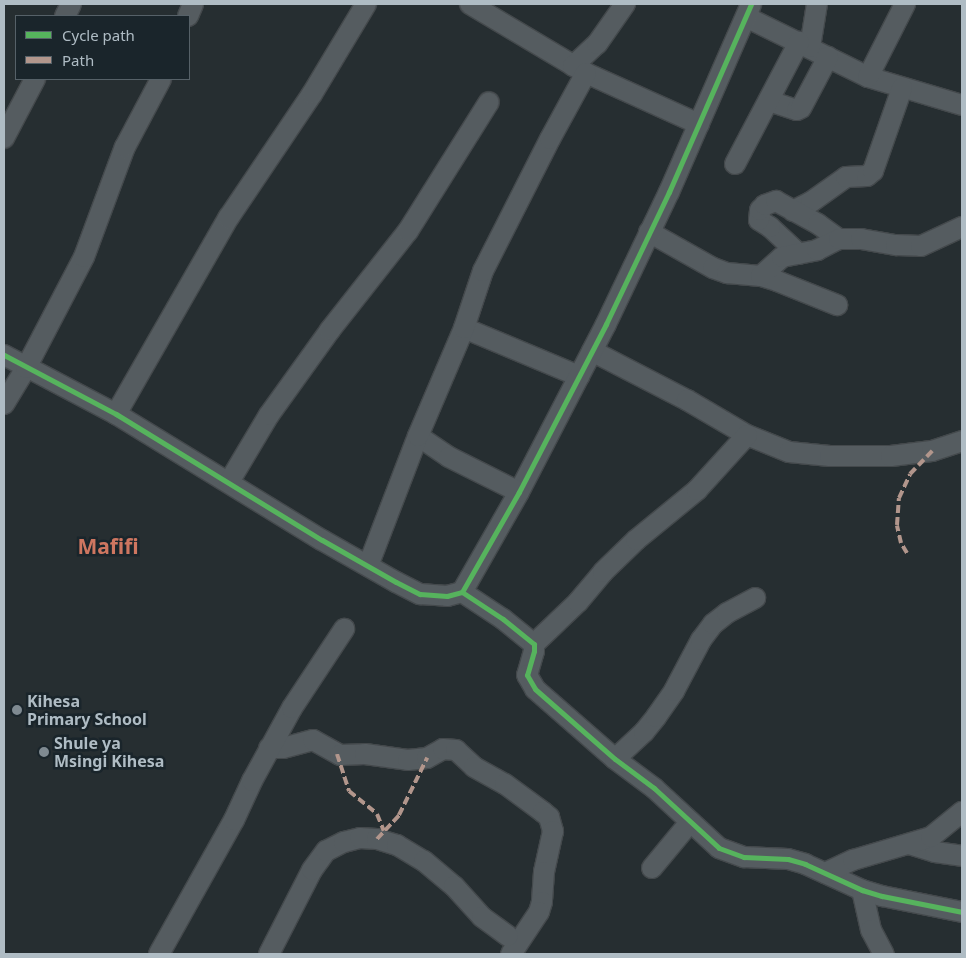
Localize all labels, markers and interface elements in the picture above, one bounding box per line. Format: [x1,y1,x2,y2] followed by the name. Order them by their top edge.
[15,15,190,80] legend
[62,25,135,45] text: Cycle path
[62,50,94,70] text: Path
[77,533,139,559] district label: Mafifi
[27,691,147,729] place label: Kihesa Primary School
[11,704,23,716] marker: Kihesa Primary School
[54,733,164,771] place label: Shule ya Msingi Kihesa
[38,746,50,758] marker: Shule ya Msingi Kihesa

